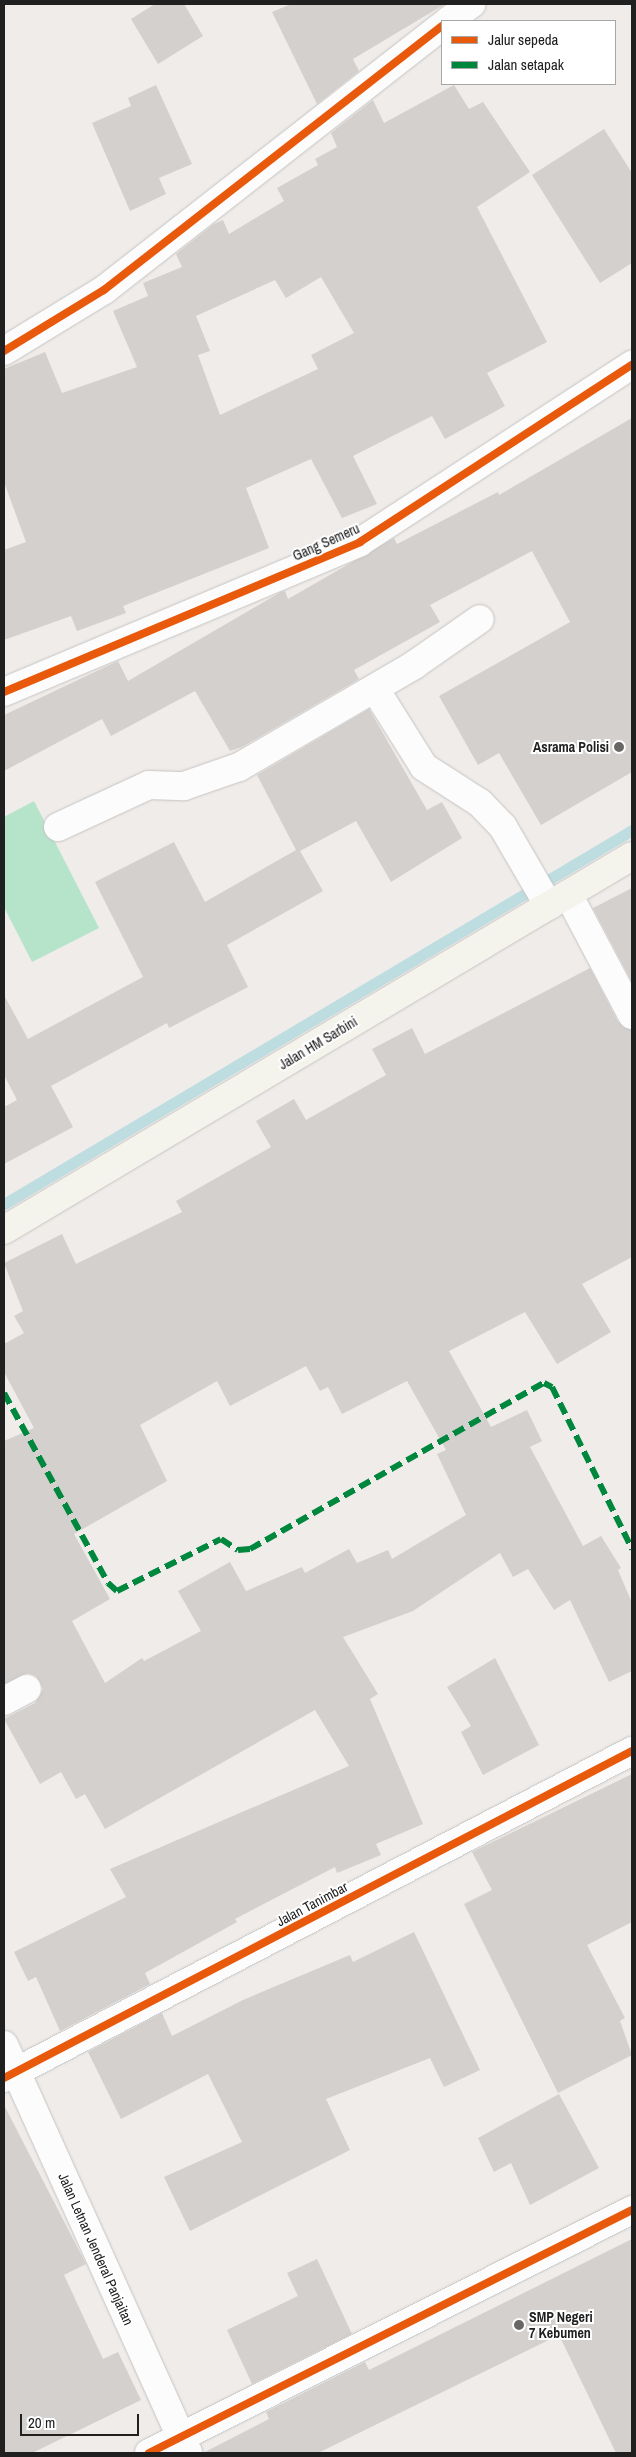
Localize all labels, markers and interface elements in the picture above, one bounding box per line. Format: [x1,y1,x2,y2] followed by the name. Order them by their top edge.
[441,20,616,85] legend
[488,29,558,50] text: Jalur sepeda
[488,54,564,75] text: Jalan setapak
[290,520,362,564] street label: Gang Semeru
[533,739,609,755] place label: Asrama Polisi
[613,741,625,753] marker: Asrama Polisi
[276,1013,360,1073] street label: Jalan HM Sarbini
[273,1878,351,1930] street label: Jalan Tanimbar
[55,2170,137,2328] street label: Jalan Letnan Jenderal Panjaitan
[529,2309,593,2342] place label: SMP Negeri 7 Kebumen
[513,2319,525,2331] marker: SMP Negeri 7 Kebumen
[22,2404,141,2436] scale bar
[28,2412,55,2433] text: 20 m

